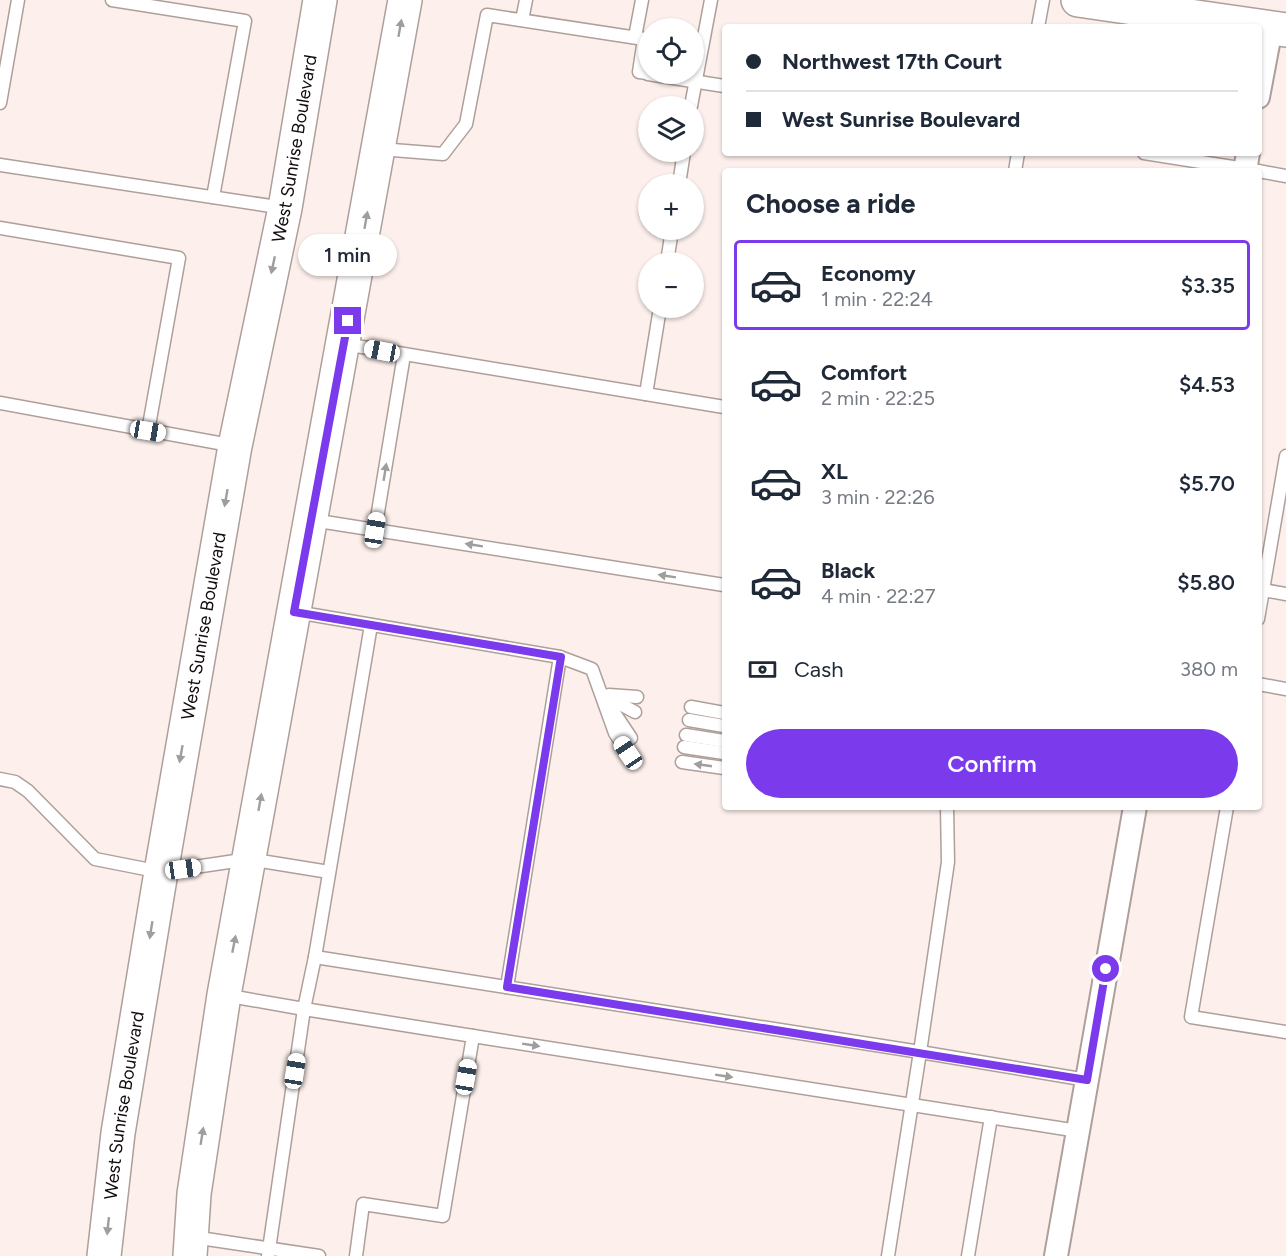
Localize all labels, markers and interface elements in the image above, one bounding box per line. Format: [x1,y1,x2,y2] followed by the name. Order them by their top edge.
[638,18,704,318] map controls
[638,18,704,84] button: locate
[396,19,405,38] one-way arrow
[782,48,1002,75] text: Northwest 17th Court
[267,53,322,245] street label: West Sunrise Boulevard
[638,96,704,162] button: layers
[782,106,1020,133] text: West Sunrise Boulevard
[638,174,704,240] button: +
[746,187,915,220] text: Choose a ride
[362,211,371,230] one-way arrow
[298,234,398,276] callout: 1 min
[324,243,371,267] text: 1 min
[638,252,704,318] button: −
[268,256,277,275] one-way arrow
[749,258,803,312] icon: car
[821,260,916,287] text: Economy
[1181,272,1235,299] text: $3.35
[821,287,933,311] text: 1 min · 22:24
[334,307,361,334] route end
[363,339,401,363] car
[749,357,803,411] icon: car
[821,359,907,386] text: Comfort
[1179,371,1235,398] text: $4.53
[821,386,935,410] text: 2 min · 22:25
[129,419,167,443] car
[749,456,803,510] icon: car
[821,458,848,485] text: XL
[381,462,390,481] one-way arrow
[1179,470,1235,497] text: $5.70
[821,485,935,509] text: 3 min · 22:26
[222,488,231,507] one-way arrow
[363,511,387,549] car
[177,530,231,722] street label: West Sunrise Boulevard
[464,541,483,550] one-way arrow
[749,555,803,609] icon: car
[821,557,875,584] text: Black
[1177,569,1235,596] text: $5.80
[657,571,676,580] one-way arrow
[821,584,935,608] text: 4 min · 22:27
[746,653,779,686] icon: cash
[794,656,844,683] text: Cash
[1180,657,1238,681] text: 380 m
[746,729,1238,798] button: Confirm
[610,733,646,773] car
[177,745,186,764] one-way arrow
[693,760,712,769] one-way arrow
[256,792,265,811] one-way arrow
[164,858,202,880] car
[147,920,156,939] one-way arrow
[230,934,239,953] one-way arrow
[1092,955,1119,982] route start
[100,1010,149,1201] street label: West Sunrise Boulevard
[522,1041,541,1050] one-way arrow
[283,1052,307,1090] car
[454,1058,478,1096] car
[714,1072,733,1081] one-way arrow
[198,1126,207,1145] one-way arrow
[103,1217,113,1236] one-way arrow

